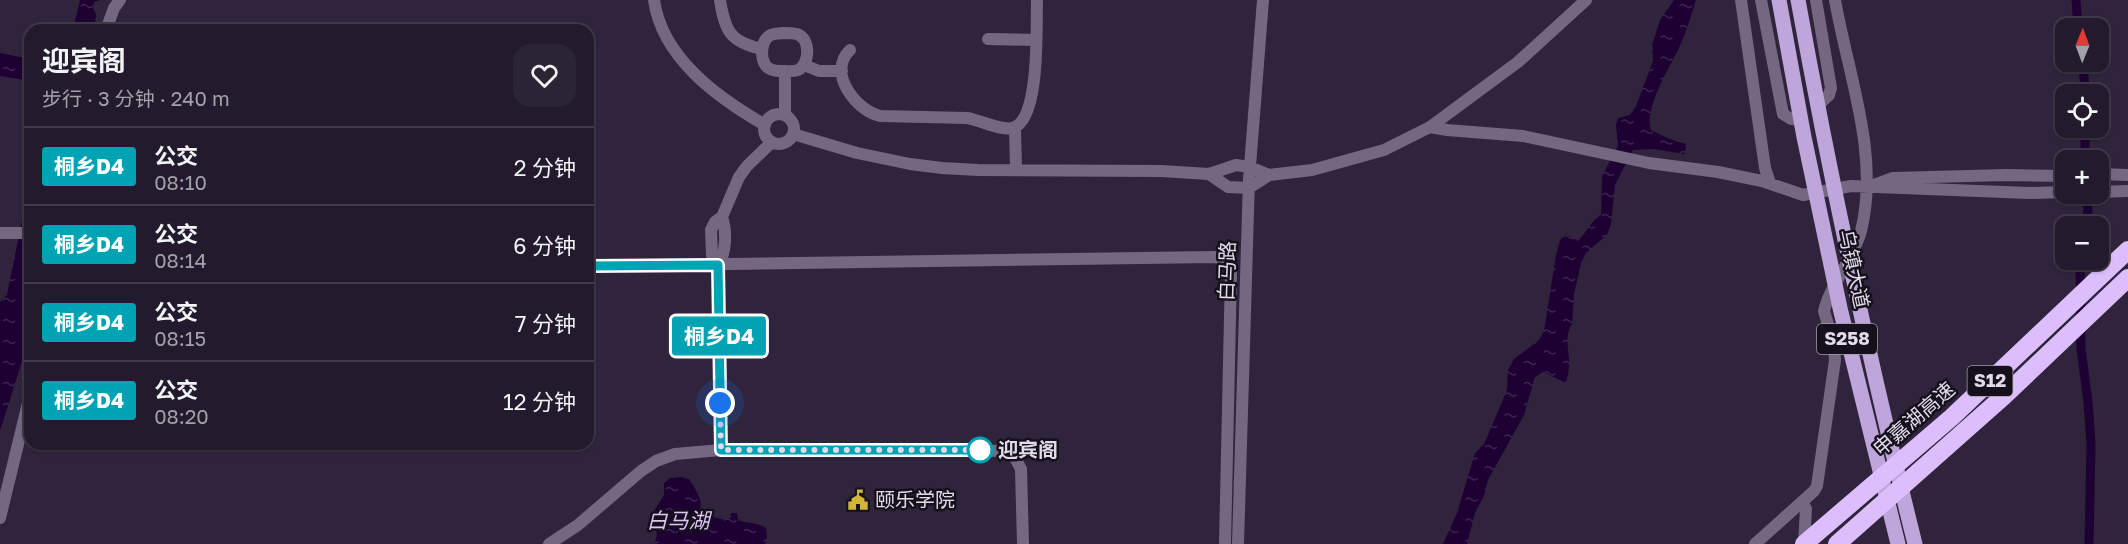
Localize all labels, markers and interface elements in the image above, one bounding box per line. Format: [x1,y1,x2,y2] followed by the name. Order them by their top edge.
[2055,18,2109,72] north arrow
[2055,18,2109,270] map controls
[42,44,126,77] text: 迎宾阁
[513,44,576,107] button: heart
[2055,84,2109,138] button: locate
[42,86,230,110] text: 步行 · 3 分钟 · 240 m
[154,142,198,169] text: 公交
[2055,150,2109,204] button: +
[54,153,124,179] text: 桐乡D4
[514,154,576,181] text: 2 分钟
[154,170,207,194] text: 08:10
[2055,216,2109,270] button: −
[154,220,198,247] text: 公交
[1835,227,1875,310] street label: 乌镇大道
[54,231,124,257] text: 桐乡D4
[513,232,576,259] text: 6 分钟
[1213,241,1239,301] street label: 白马路
[154,248,207,272] text: 08:14
[154,298,198,325] text: 公交
[54,309,124,335] text: 桐乡D4
[515,310,576,337] text: 7 分钟
[677,316,761,356] line badge: 桐乡D4
[684,323,754,349] text: 桐乡D4
[1817,324,1877,354] road number: S258
[154,326,206,350] text: 08:15
[1968,366,2012,396] road number: S12
[154,376,198,403] text: 公交
[1868,376,1959,460] street label: 申嘉湖高速
[54,387,124,413] text: 桐乡D4
[503,388,576,415] text: 12 分钟
[705,388,735,418] your location
[154,404,209,428] text: 08:20
[967,437,993,463] marker: 迎宾阁
[998,437,1058,461] place label: 迎宾阁
[875,487,955,511] place label: 颐乐学院
[846,488,870,512] public building icon: 颐乐学院
[647,507,712,533] water label: 白马湖

